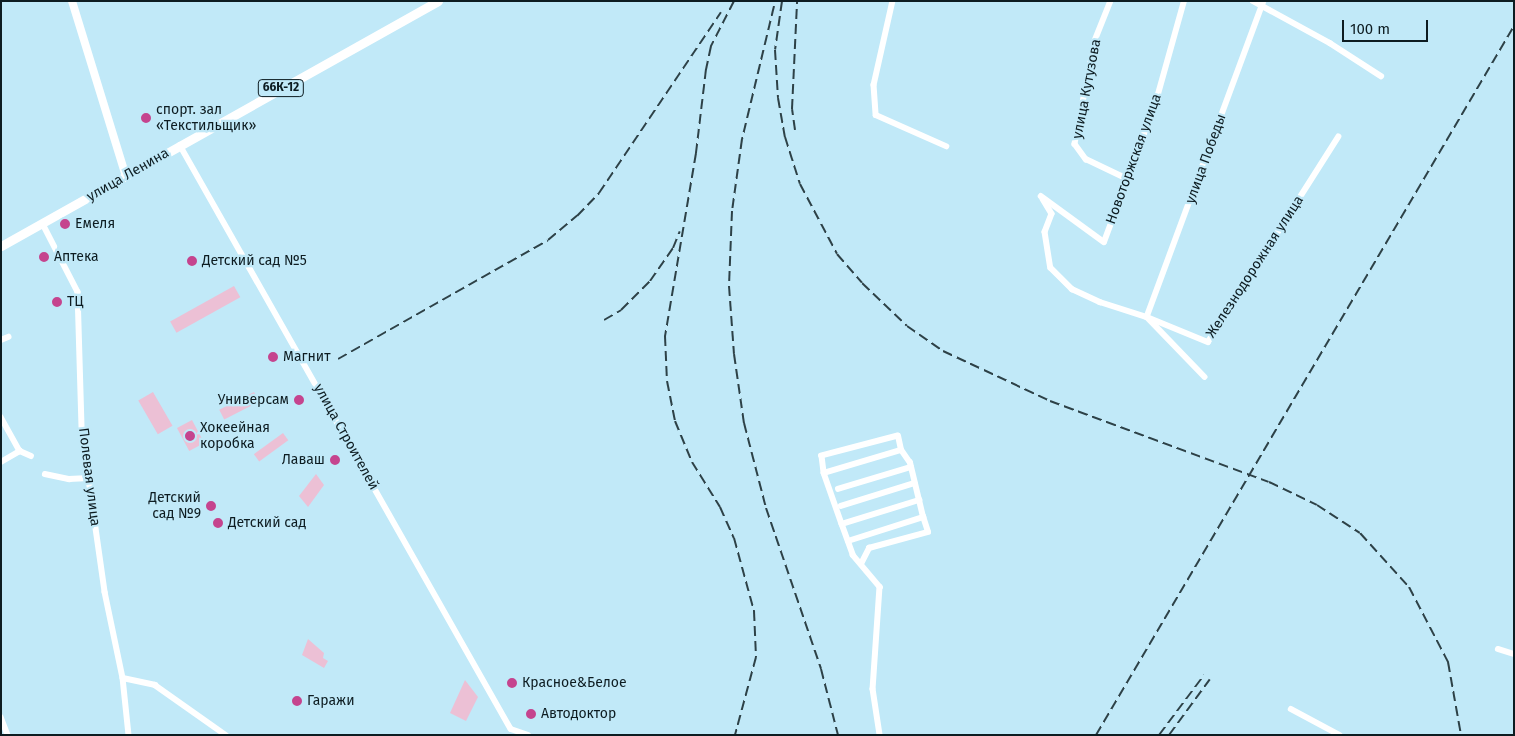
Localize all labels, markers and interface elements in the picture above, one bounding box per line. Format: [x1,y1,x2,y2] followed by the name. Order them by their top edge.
[1345,10,1431,42] scale bar
[1350,20,1390,38] text: 100 m
[1069,38,1105,140] street label: улица Кутузова
[257,78,305,98] road number: 66К-12
[1103,92,1165,226] street label: Новоторжская улица
[156,102,256,134] place label: спорт. зал «Текстильщик»
[140,112,152,124] marker: спорт. зал «Текстильщик»
[1182,112,1230,206] street label: улица Победы
[84,145,172,205] street label: улица Ленина
[1203,193,1307,341] street label: Железнодорожная улица
[75,216,115,232] place label: Емеля
[59,218,71,230] marker: Емеля
[54,249,99,265] place label: Аптека
[38,251,50,263] marker: Аптека
[202,253,307,269] place label: Детский сад №5
[186,255,198,267] marker: Детский сад №5
[67,294,84,310] place label: ТЦ
[51,296,63,308] marker: ТЦ
[283,349,331,365] place label: Магнит
[267,351,279,363] marker: Магнит
[310,381,382,493] street label: улица Строителей
[218,392,289,408] place label: Универсам
[293,394,305,406] marker: Универсам
[200,420,270,452] place label: Хокеейная коробка
[75,427,103,527] street label: Полевая улица
[184,430,196,442] marker: Хокеейная коробка
[282,452,325,468] place label: Лаваш
[329,454,341,466] marker: Лаваш
[148,490,201,522] place label: Детский сад №9
[205,500,217,512] marker: Детский сад №9
[228,515,306,531] place label: Детский сад
[212,517,224,529] marker: Детский сад
[522,675,627,691] place label: Красное&Белое
[506,677,518,689] marker: Красное&Белое
[307,693,355,709] place label: Гаражи
[291,695,303,707] marker: Гаражи
[541,706,616,722] place label: Автодоктор
[525,708,537,720] marker: Автодоктор

